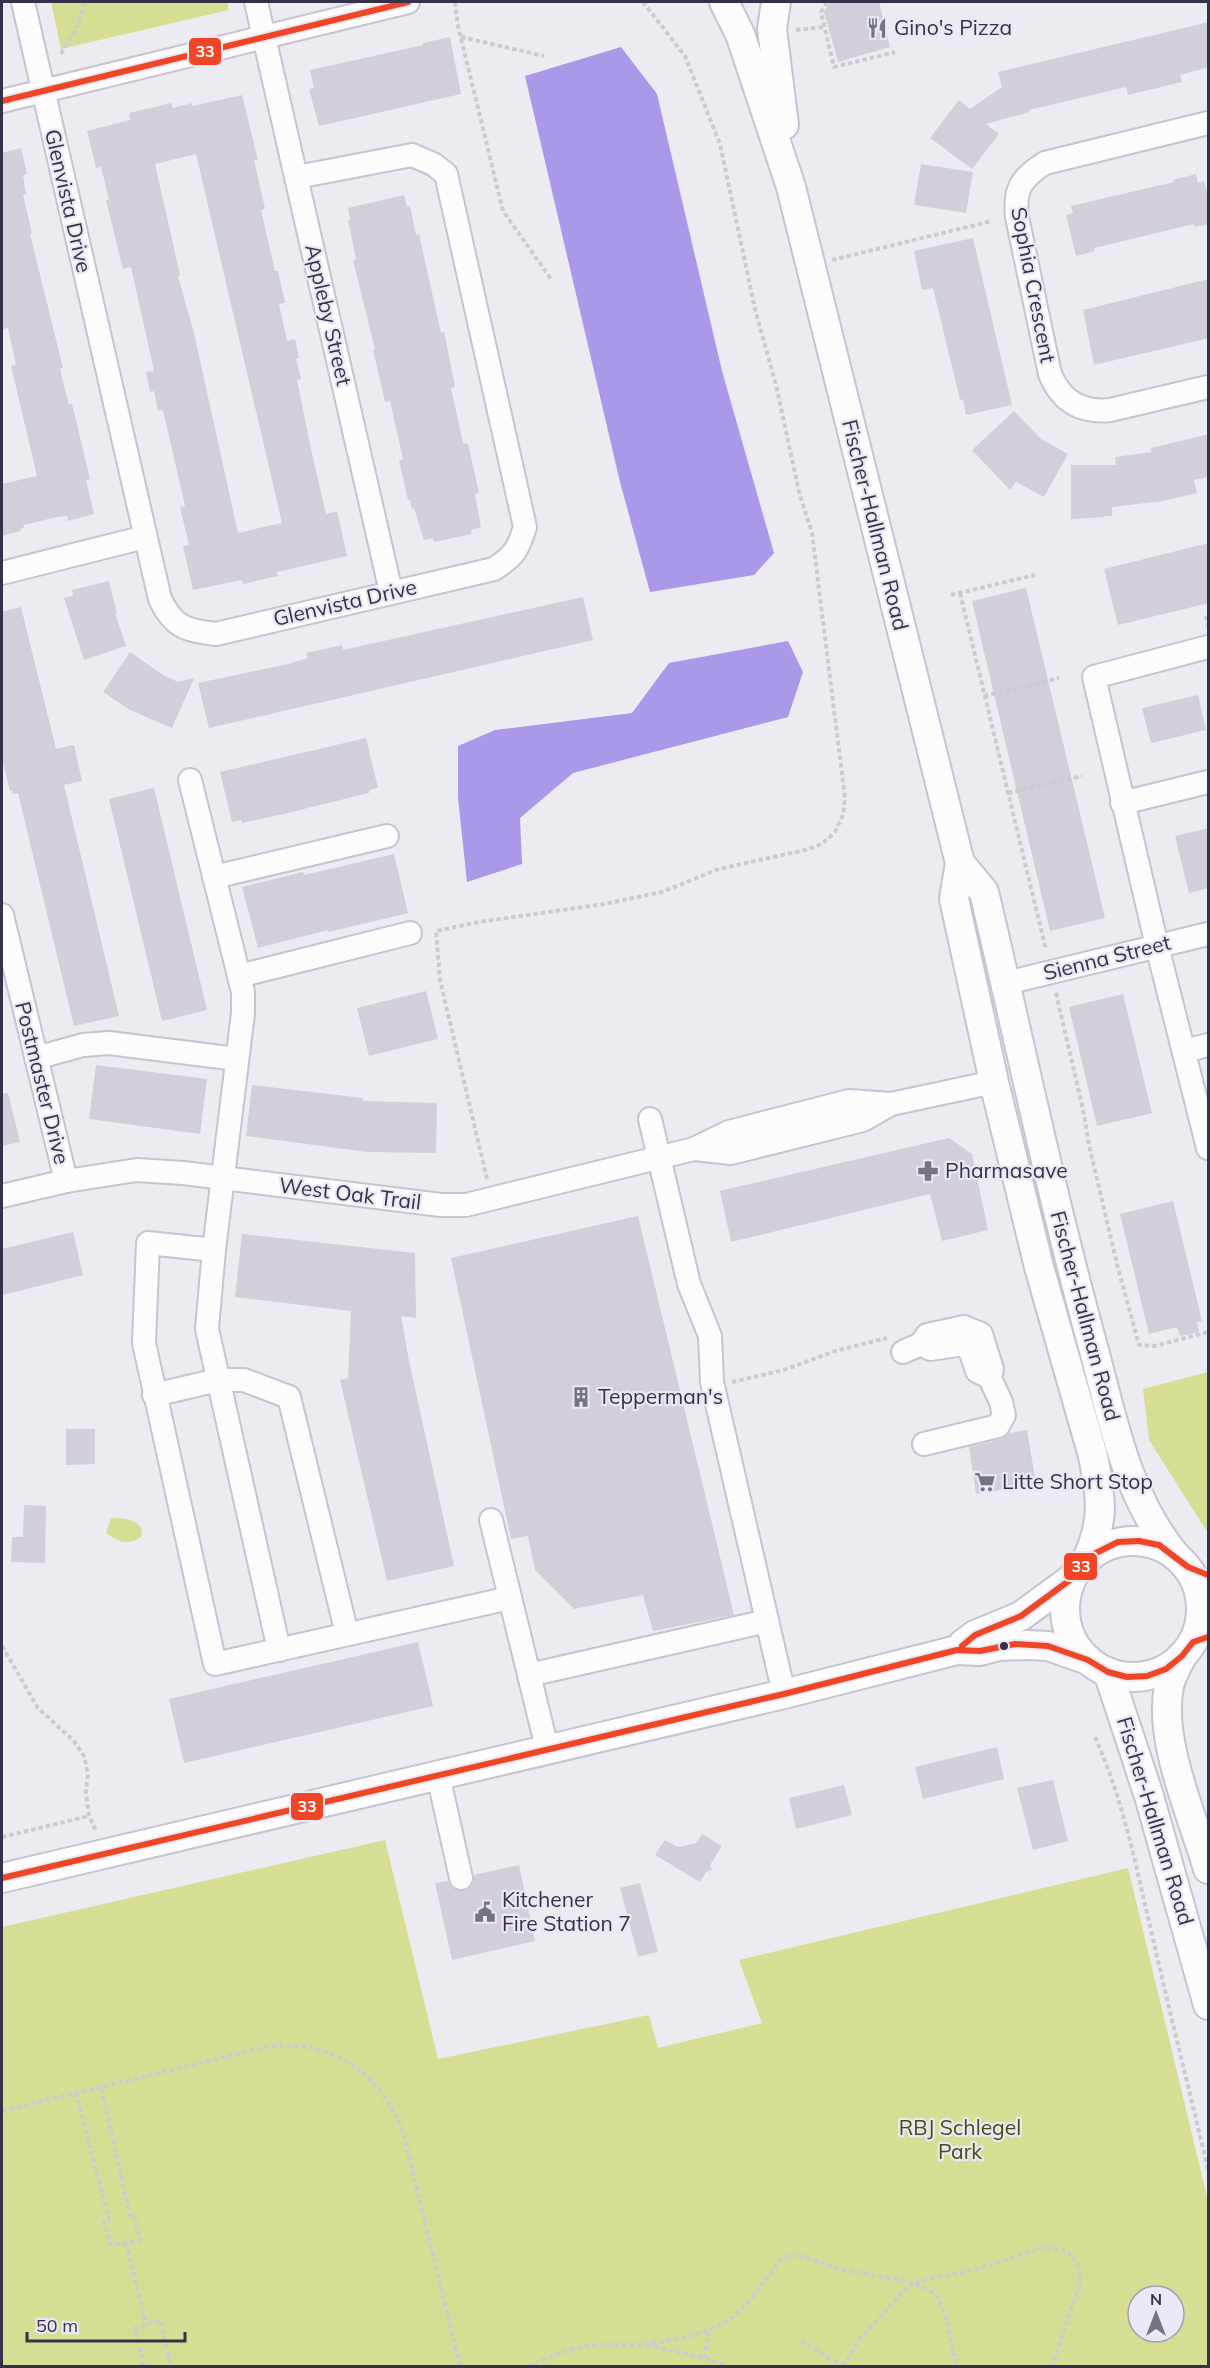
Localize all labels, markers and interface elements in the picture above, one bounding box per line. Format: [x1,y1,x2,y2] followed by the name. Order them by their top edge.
[894,14,1012,40] place label: Gino's Pizza
[865,16,889,40] restaurant icon: Gino's Pizza
[188,37,222,66] line badge: 33
[195,41,215,61] text: 33
[40,126,98,275] street label: Glenvista Drive
[1006,205,1062,365] street label: Sophia Crescent
[300,242,358,388] street label: Appleby Street
[837,417,915,633] street label: Fischer-Hallman Road
[270,573,419,631] street label: Glenvista Drive
[1040,929,1173,985] street label: Sienna Street
[10,999,76,1167] street label: Postmaster Drive
[945,1157,1068,1183] place label: Pharmasave
[916,1159,940,1183] pharmacy icon: Pharmasave
[278,1171,423,1215] street label: West Oak Trail
[1045,1208,1127,1424] street label: Fischer-Hallman Road
[598,1383,723,1409] place label: Tepperman's
[569,1385,593,1409] building icon: Tepperman's
[1002,1468,1153,1494] place label: Litte Short Stop
[973,1470,997,1494] supermarket icon: Litte Short Stop
[1063,1552,1098,1581] line badge: 33
[1071,1556,1091,1576] text: 33
[998,1640,1010,1652] unlabelled marker
[1112,1713,1200,1928] street label: Fischer-Hallman Road
[290,1792,324,1821] line badge: 33
[297,1796,317,1816] text: 33
[502,1886,631,1936] place label: Kitchener Fire Station 7
[473,1900,497,1924] public building icon: Kitchener Fire Station 7
[899,2114,1021,2164] park label: RBJ Schlegel Park
[1126,2284,1186,2344] north arrow
[1150,2289,1162,2309] text: N
[27,2305,184,2343] scale bar
[36,2314,78,2337] text: 50 m

